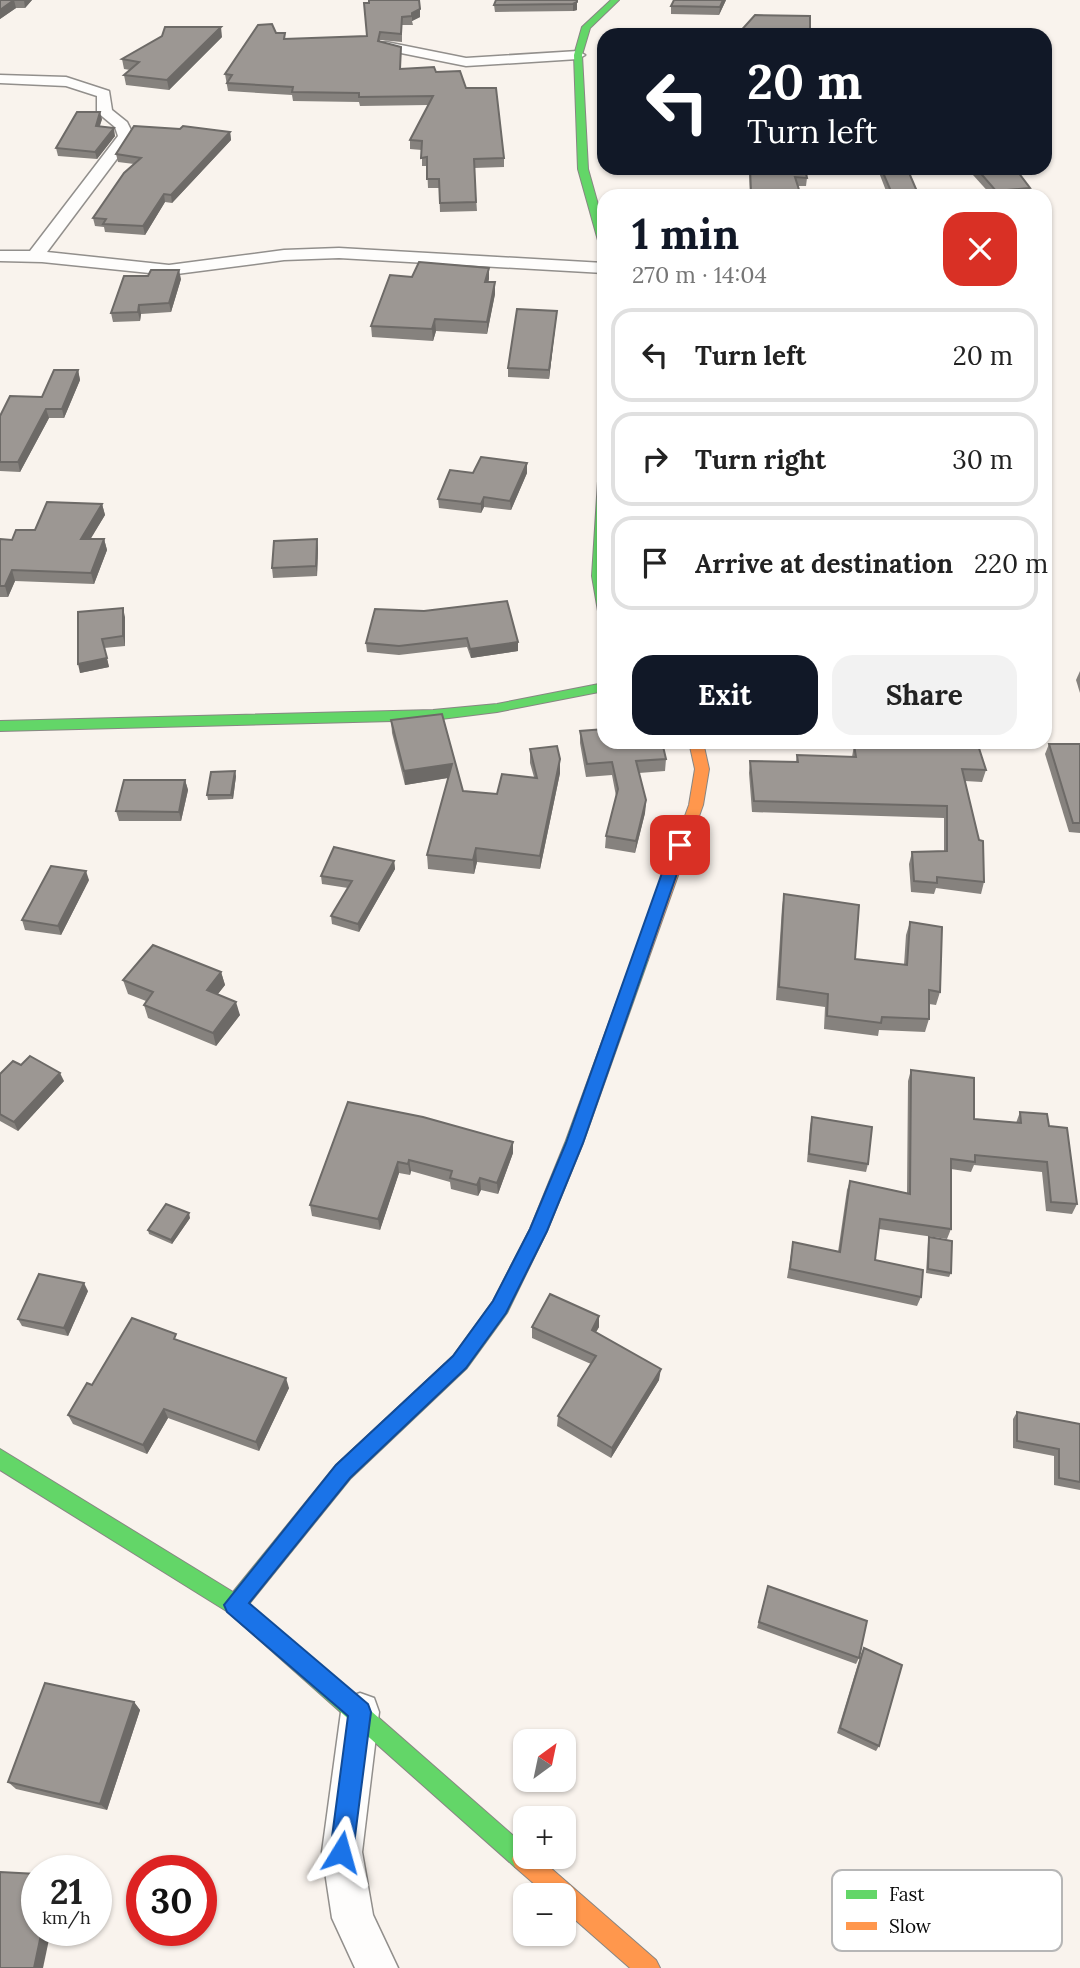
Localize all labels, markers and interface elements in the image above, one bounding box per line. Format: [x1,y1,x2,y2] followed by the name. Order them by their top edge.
[747,50,862,112] text: 20 m
[632,56,723,147] icon: left
[747,111,877,152] text: Turn left
[632,207,739,261] text: 1 min
[943,212,1017,286] button: close
[632,260,767,289] text: 270 m · 14:04
[636,336,674,374] icon: left
[695,339,806,372] text: Turn left
[953,339,1013,372] text: 20 m
[636,440,674,478] icon: right
[695,443,826,476] text: Turn right
[952,443,1013,476] text: 30 m
[636,544,674,582] icon: arrive
[695,547,953,580] text: Arrive at destination
[974,547,1048,580] text: 220 m
[632,655,818,735] button: Exit
[832,655,1017,735] button: Share
[650,815,710,875] pin
[661,826,699,864] icon: arrive
[513,1729,576,1792] north arrow
[513,1729,576,1946] map controls
[513,1806,576,1869] button: +
[304,1815,378,1889] position arrow
[126,1855,217,1946] speed limit sign: 30
[50,1869,83,1914] text: 21
[832,1870,1062,1951] legend
[889,1882,925,1906] text: Fast
[513,1883,576,1946] button: −
[42,1906,91,1929] text: km/h
[889,1914,932,1938] text: Slow

